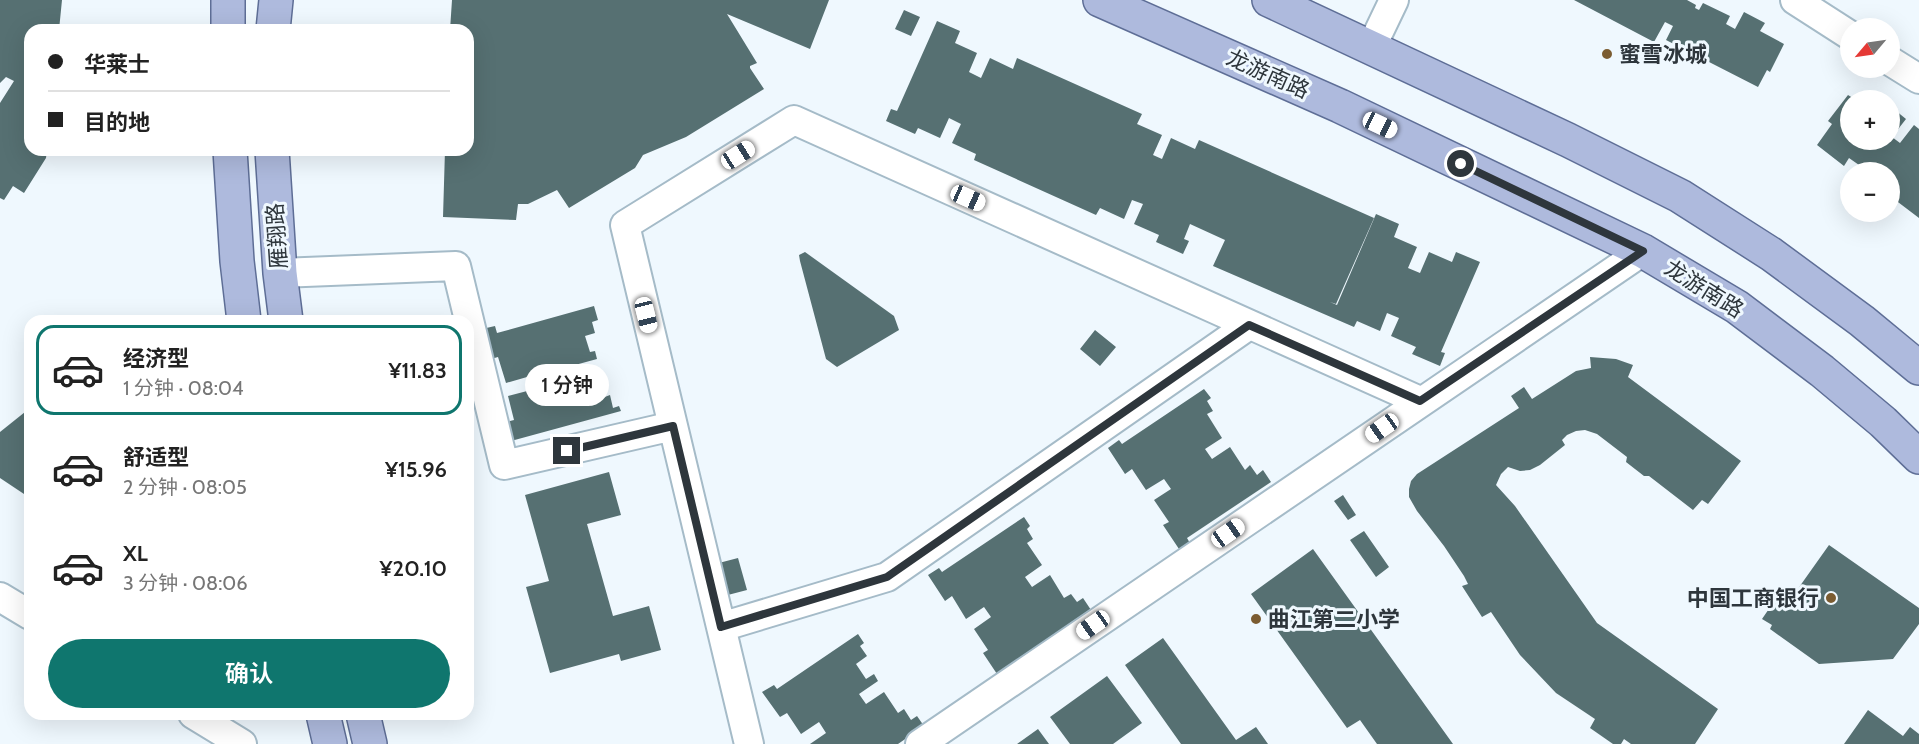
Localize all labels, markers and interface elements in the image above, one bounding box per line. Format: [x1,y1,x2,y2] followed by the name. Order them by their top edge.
[1840,18,1900,78] north arrow
[1840,18,1900,222] map controls
[1619,41,1707,68] place label: 蜜雪冰城
[1222,44,1314,104] street label: 龙游南路
[1600,47,1614,61] marker: 蜜雪冰城
[84,51,150,78] text: 华莱士
[1840,90,1900,150] button: +
[84,109,150,136] text: 目的地
[1360,109,1400,141] car
[718,138,758,172] car
[1447,150,1474,177] route start
[1840,162,1900,222] button: −
[948,182,988,214] car
[261,202,293,270] street label: 雁翔路
[1660,254,1748,324] street label: 龙游南路
[633,295,659,335] car
[51,343,105,397] icon: car
[123,345,189,372] text: 经济型
[389,357,447,384] text: ¥11.83
[525,364,609,406] callout: 1 分钟
[541,373,593,397] text: 1 分钟
[123,376,244,400] text: 1 分钟 · 08:04
[1362,410,1402,446] car
[553,437,580,464] route end
[51,442,105,496] icon: car
[123,444,189,471] text: 舒适型
[385,456,447,483] text: ¥15.96
[123,475,247,499] text: 2 分钟 · 08:05
[1208,515,1248,551] car
[123,540,148,567] text: XL
[51,541,105,595] icon: car
[380,555,447,582] text: ¥20.10
[123,571,248,595] text: 3 分钟 · 08:06
[1687,585,1819,612] place label: 中国工商银行
[1824,591,1838,605] marker: 中国工商银行
[1268,606,1400,633] place label: 曲江第二小学
[1073,607,1113,643] car
[1249,612,1263,626] marker: 曲江第二小学
[48,639,450,708] button: 确认

